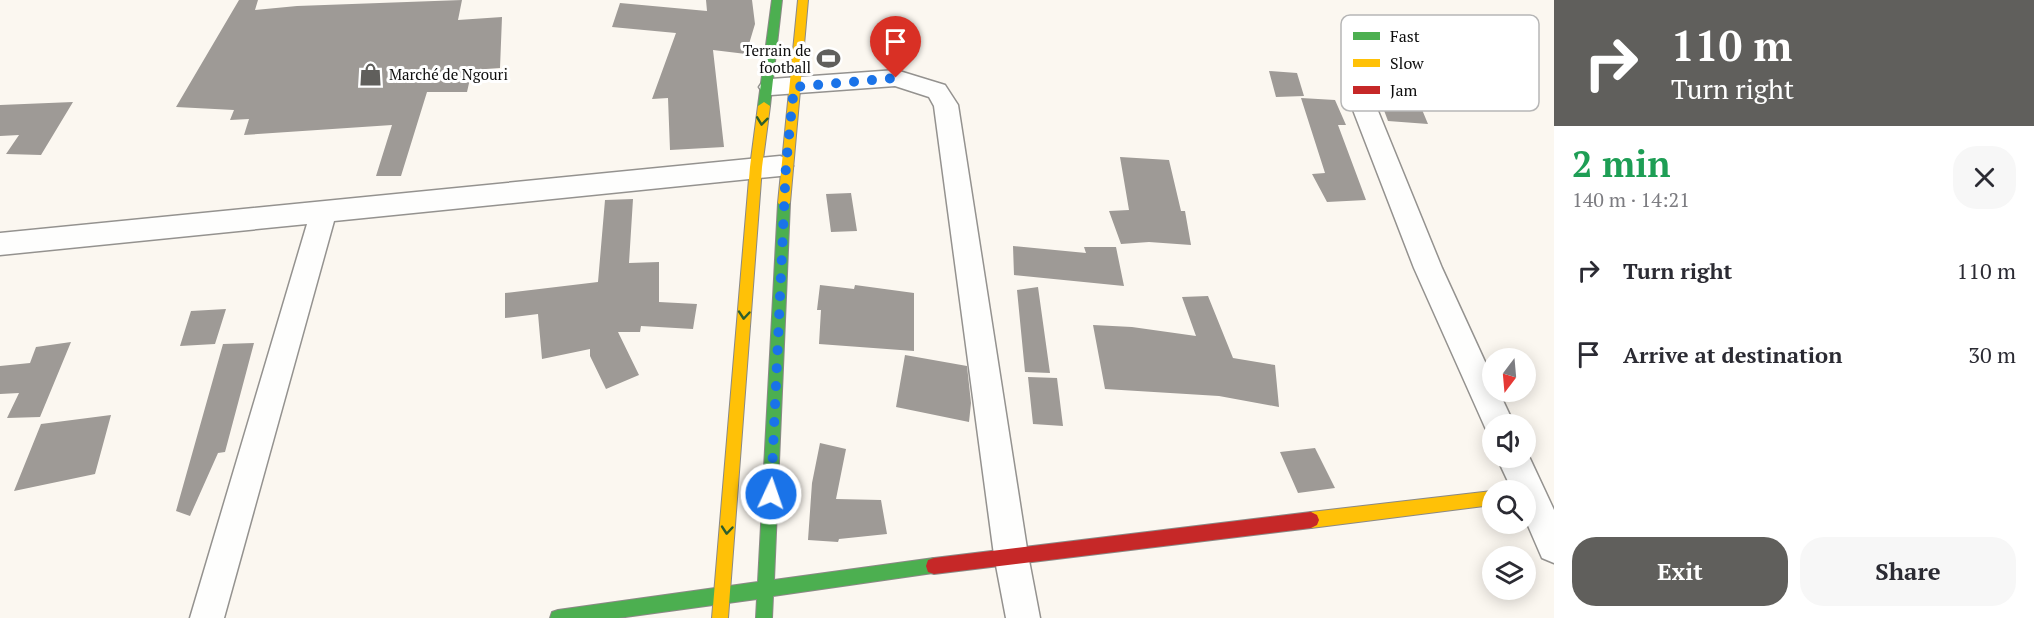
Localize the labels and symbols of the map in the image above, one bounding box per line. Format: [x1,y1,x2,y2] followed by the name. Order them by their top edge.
[1341,15,1539,111] legend
[870,16,921,78] pin
[1390,25,1420,47] text: Fast
[743,40,811,77] place label: Terrain de football
[816,46,842,72] sports icon: Terrain de football
[1390,52,1424,74] text: Slow
[358,61,384,87] shop icon: Marché de Ngouri
[389,64,508,84] place label: Marché de Ngouri
[1390,79,1418,101] text: Jam
[756,116,768,125] one-way arrow
[738,310,751,319] one-way arrow
[1482,348,1536,402] north arrow
[739,462,803,526] position arrow
[721,525,734,535] one-way arrow

